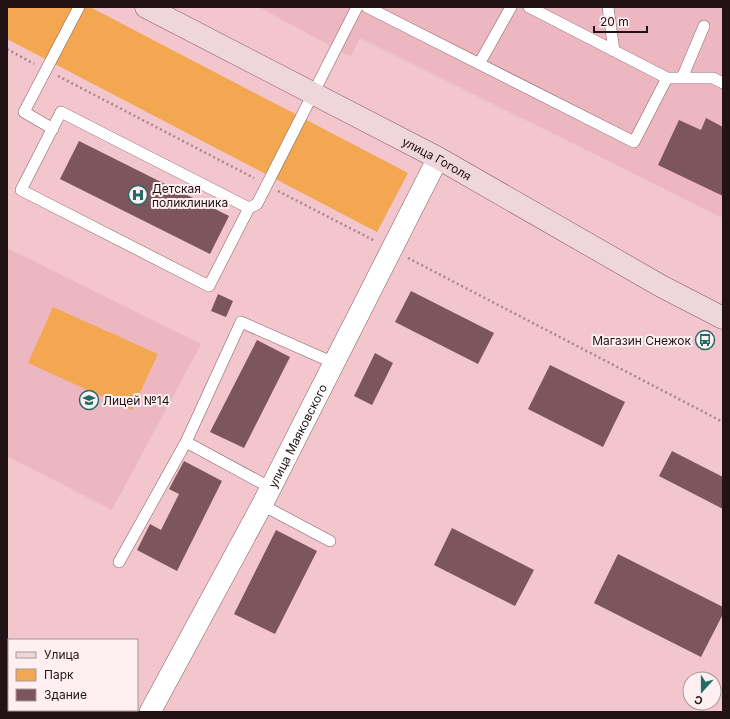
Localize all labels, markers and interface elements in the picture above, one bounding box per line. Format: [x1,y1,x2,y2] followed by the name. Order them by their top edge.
[594,8,647,34] scale bar
[600,14,629,29] text: 20 m
[400,133,474,183] street label: улица Гоголя
[152,181,228,210] place label: Детская поликлиника
[127,184,149,206] hospital icon: Детская поликлиника
[694,329,716,351] bus stop icon: Магазин Снежок
[592,333,691,348] place label: Магазин Снежок
[265,381,330,490] street label: улица Маяковского
[78,389,100,411] school or university icon: Лицей №14
[103,393,170,408] place label: Лицей №14
[8,639,138,711] legend
[44,647,79,662] text: Улица
[44,667,74,682] text: Парк
[682,671,722,711] north arrow
[44,687,87,702] text: Здание
[692,692,705,708] text: С

